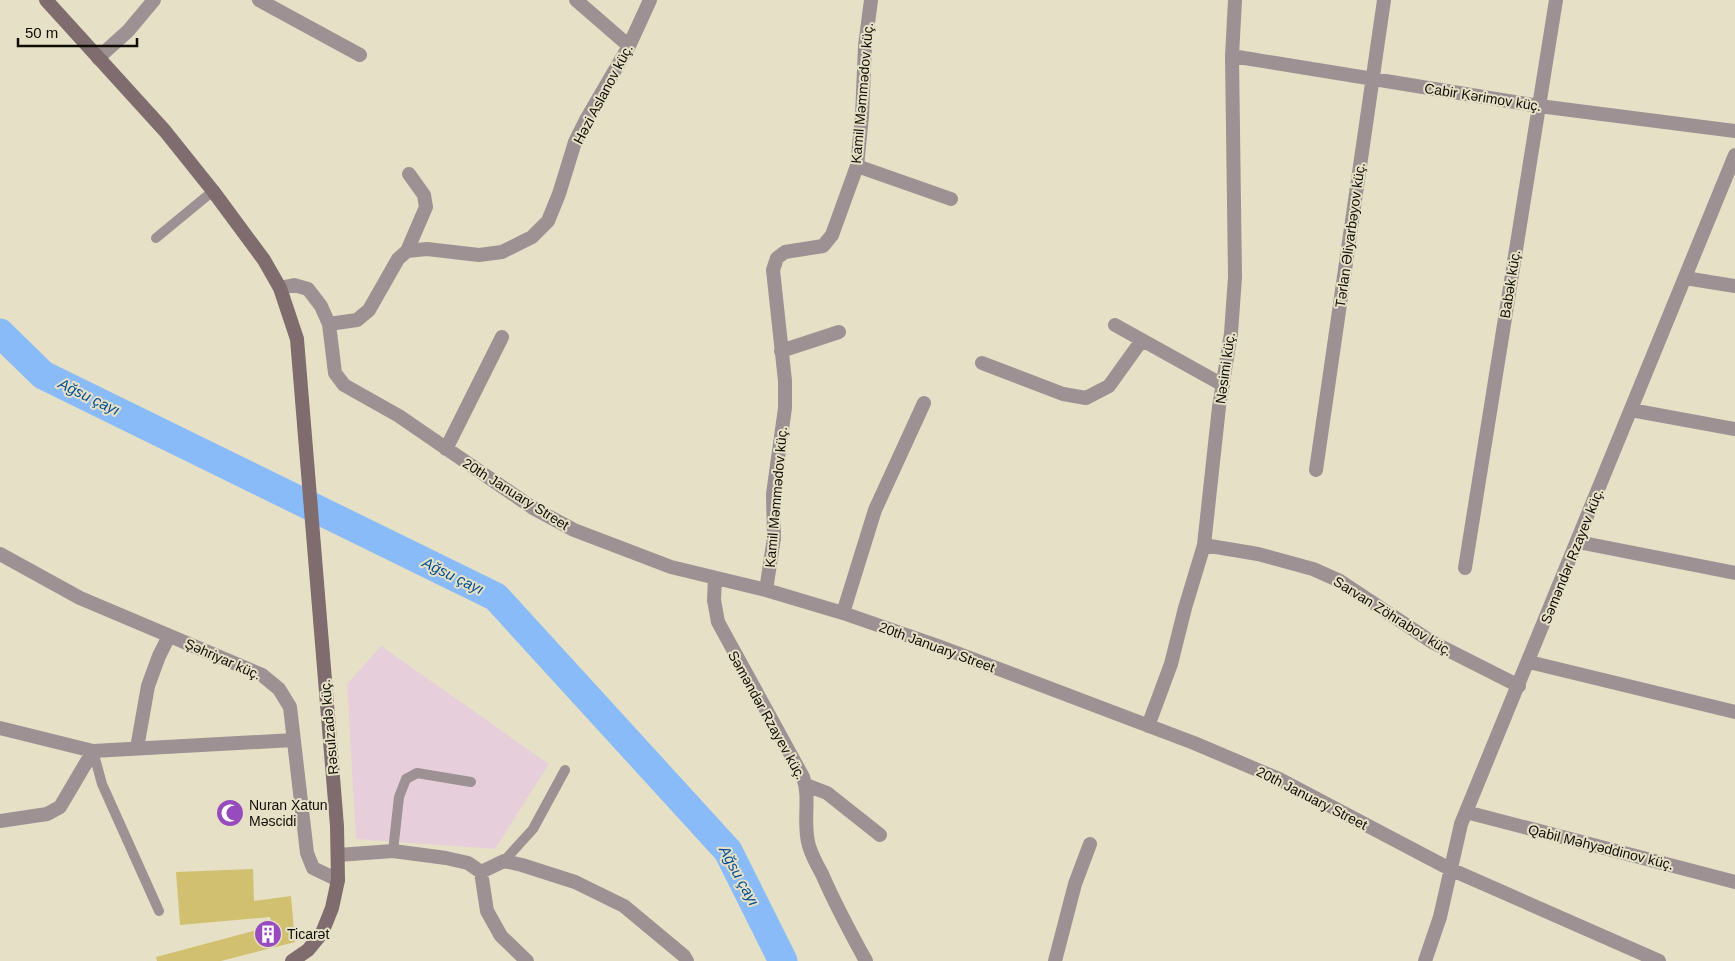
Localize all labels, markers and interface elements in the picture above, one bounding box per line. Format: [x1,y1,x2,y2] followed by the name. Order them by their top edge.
[18,15,136,47] scale bar
[848,22,876,164] street label: Kamil Məmmədov küç.
[25,24,58,41] text: 50 m
[570,41,636,147] street label: Həzi Aslanov küç.
[1423,80,1543,114] street label: Cabir Kərimov küç.
[1332,161,1368,309] street label: Tərlan Əliyarbəyov küç.
[1497,249,1523,319] street label: Babək küç.
[1212,331,1238,405] street label: Nəsimi küç.
[55,374,123,419] water label: Ağsu çayı
[762,426,790,568] street label: Kamil Məmmədov küç.
[460,455,572,533] street label: 20th January Street
[1537,486,1607,626] street label: Səməndər Rzayev küç.
[419,553,487,598] water label: Ağsu çayı
[1331,573,1455,659] street label: Sarvan Zöhrabov küç.
[877,619,997,675] street label: 20th January Street
[182,635,264,683] street label: Şəhriyar küç.
[725,648,809,782] street label: Səməndər Rzayev küç.
[317,679,341,775] street label: Rəsulzadə küç.
[1254,763,1370,833] street label: 20th January Street
[249,797,328,829] place label: Nuran Xatun Məscidi
[215,798,245,828] mosque icon: Nuran Xatun Məscidi
[1527,821,1675,873] street label: Qabil Məhyəddinov küç.
[716,842,763,909] water label: Ağsu çayı
[253,919,283,949] building icon: Ticarət
[287,926,329,942] place label: Ticarət

